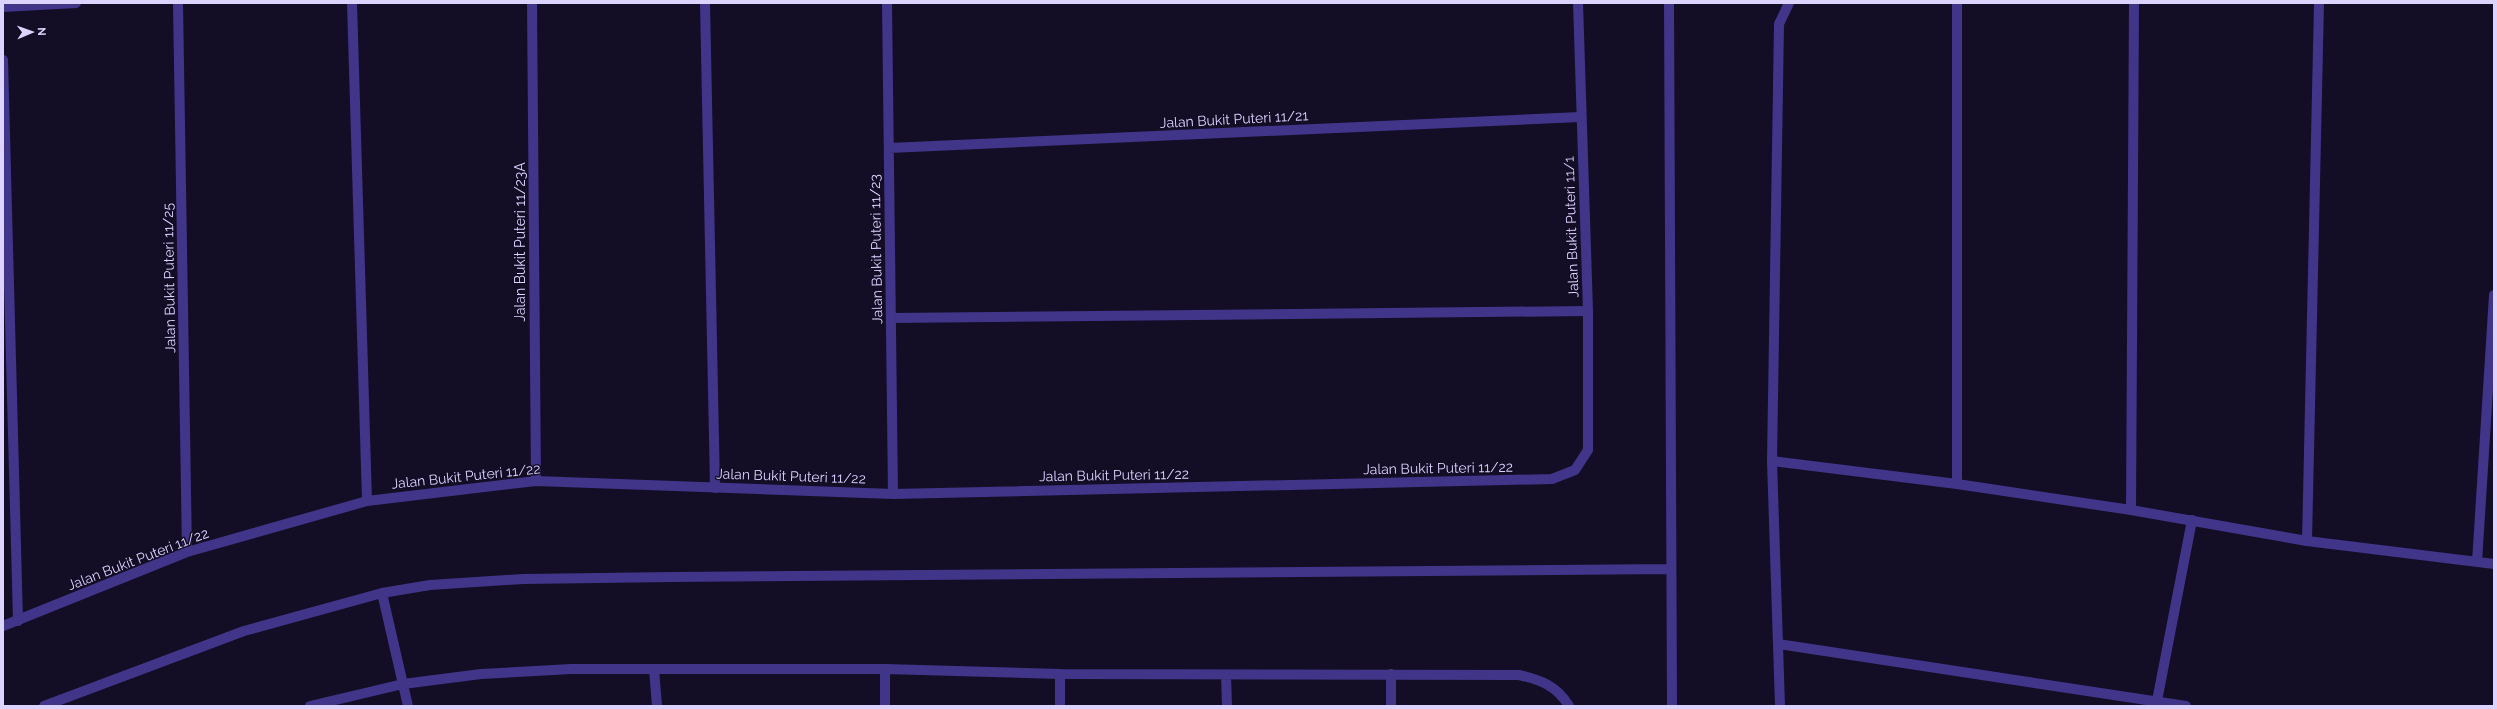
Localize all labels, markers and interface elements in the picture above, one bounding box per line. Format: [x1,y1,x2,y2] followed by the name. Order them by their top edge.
[12,12,52,52] north arrow
[35,27,48,36] text: N
[1159,107,1309,131] street label: Jalan Bukit Puteri 11/21
[1561,156,1581,298] street label: Jalan Bukit Puteri 11/1
[512,162,528,322] street label: Jalan Bukit Puteri 11/23A
[867,174,885,324] street label: Jalan Bukit Puteri 11/23
[160,202,178,353] street label: Jalan Bukit Puteri 11/25
[1363,459,1513,477] street label: Jalan Bukit Puteri 11/22
[391,460,541,492] street label: Jalan Bukit Puteri 11/22
[716,465,866,487] street label: Jalan Bukit Puteri 11/22
[1039,466,1189,484] street label: Jalan Bukit Puteri 11/22
[65,525,211,593] street label: Jalan Bukit Puteri 11/22

